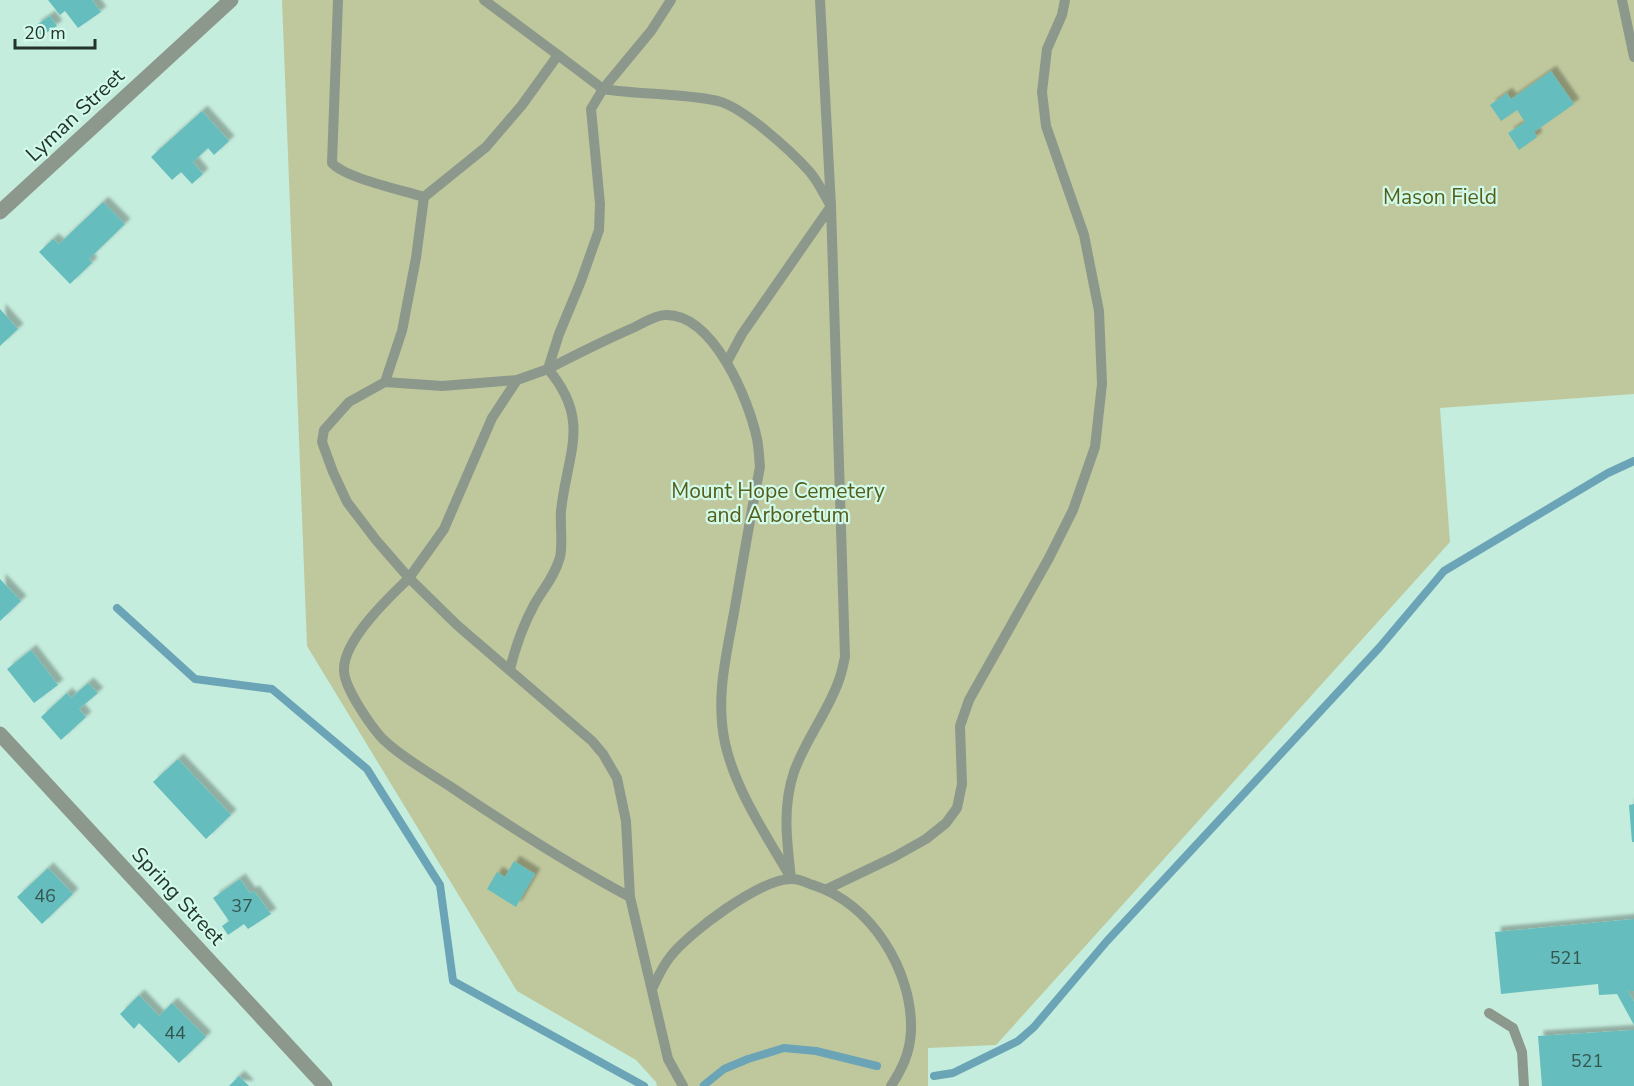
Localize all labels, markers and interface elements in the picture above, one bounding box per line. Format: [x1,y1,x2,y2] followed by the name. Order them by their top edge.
[15,12,94,50] scale bar
[24,21,66,45] text: 20 m
[20,62,131,168] street label: Lyman Street
[1383,183,1497,211] park label: Mason Field
[671,477,885,529] park label: Mount Hope Cemetery and Arboretum
[125,841,231,952] street label: Spring Street
[34,884,56,908] house number: 46
[231,894,253,918] house number: 37
[1550,946,1582,970] house number: 521
[164,1021,186,1045] house number: 44
[1571,1049,1603,1073] house number: 521

